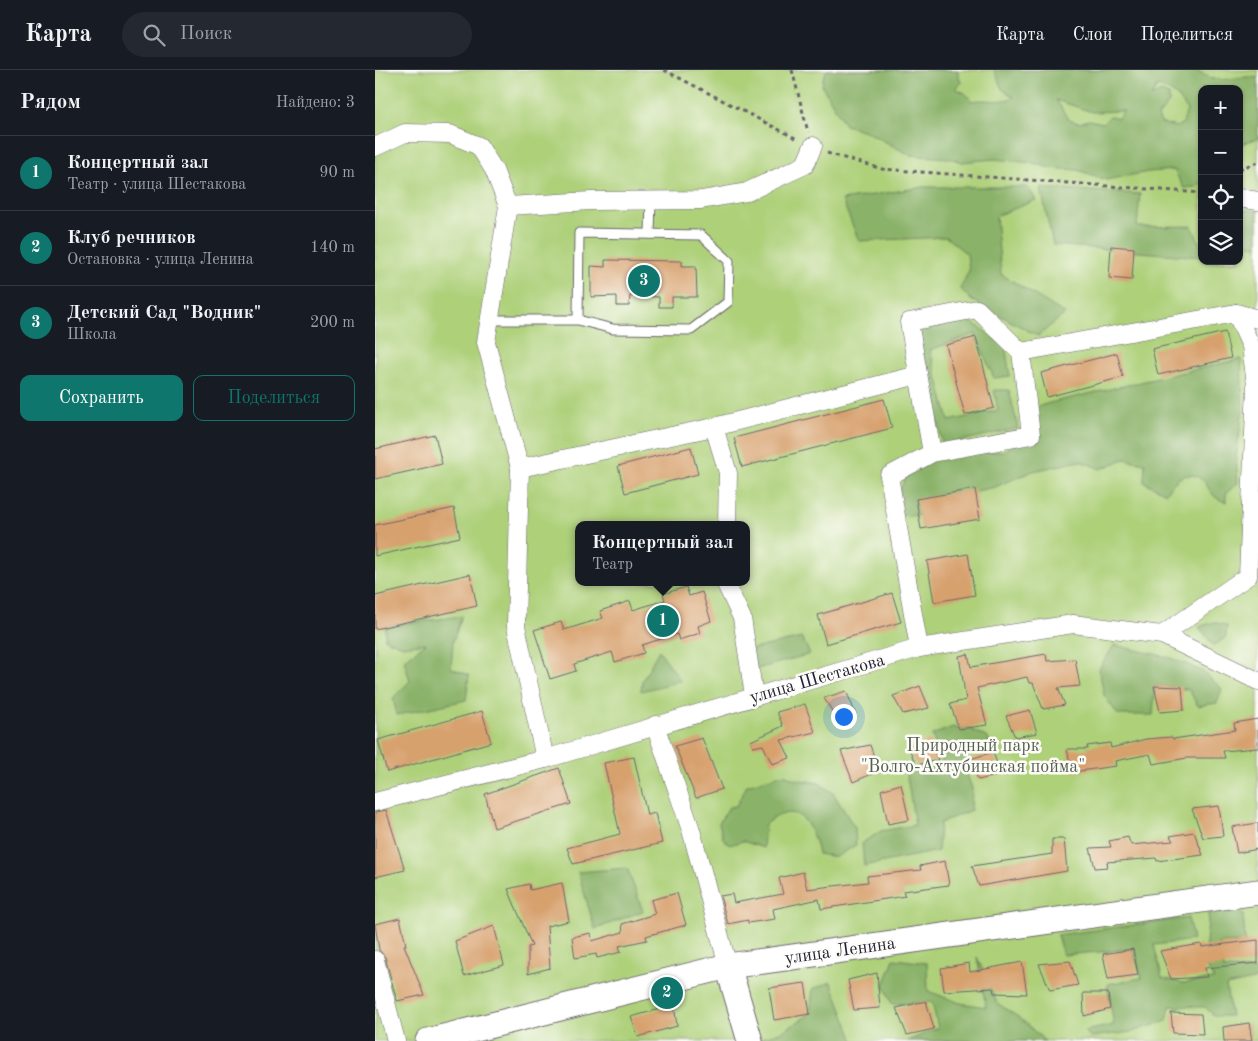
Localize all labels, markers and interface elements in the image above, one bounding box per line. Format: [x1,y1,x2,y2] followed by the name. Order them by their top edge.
[122,12,472,57] search box
[140,21,168,49] icon: search
[25,23,92,47] text: Карта
[180,25,232,44] text: Поиск
[996,26,1045,44] text: Карта
[1073,26,1112,44] text: Слои
[1140,26,1233,44] text: Поделиться
[1198,85,1243,265] map controls
[1198,85,1243,130] button: +
[20,92,81,113] text: Рядом
[276,95,355,111] text: Найдено: 3
[1198,130,1243,175] button: −
[67,154,209,173] text: Концертный зал
[31,165,41,181] text: 1
[319,165,355,181] text: 90 m
[1198,175,1243,220] button: locate
[67,177,246,193] text: Театр · улица Шестакова
[1198,220,1243,265] button: layers
[67,229,196,248] text: Клуб речников
[31,240,41,256] text: 2
[310,240,355,256] text: 140 m
[67,252,254,268] text: Остановка · улица Ленина
[628,262,660,300] pin: 3
[67,304,261,323] text: Детский Сад "Водник"
[31,315,41,331] text: 3
[310,315,355,331] text: 200 m
[67,327,117,343] text: Школа
[20,375,183,421] button: Сохранить
[193,375,355,421] button: Поделиться
[575,521,750,586] popup
[592,534,733,553] text: Концертный зал
[592,557,633,573] text: Театр
[647,602,679,640] pin: 1
[748,651,887,707] street label: улица Шестакова
[831,704,857,730] your location
[861,737,1085,776] park label: Природный парк "Волго-Ахтубинская пойма"
[784,934,897,968] street label: улица Ленина
[651,974,683,1012] pin: 2

